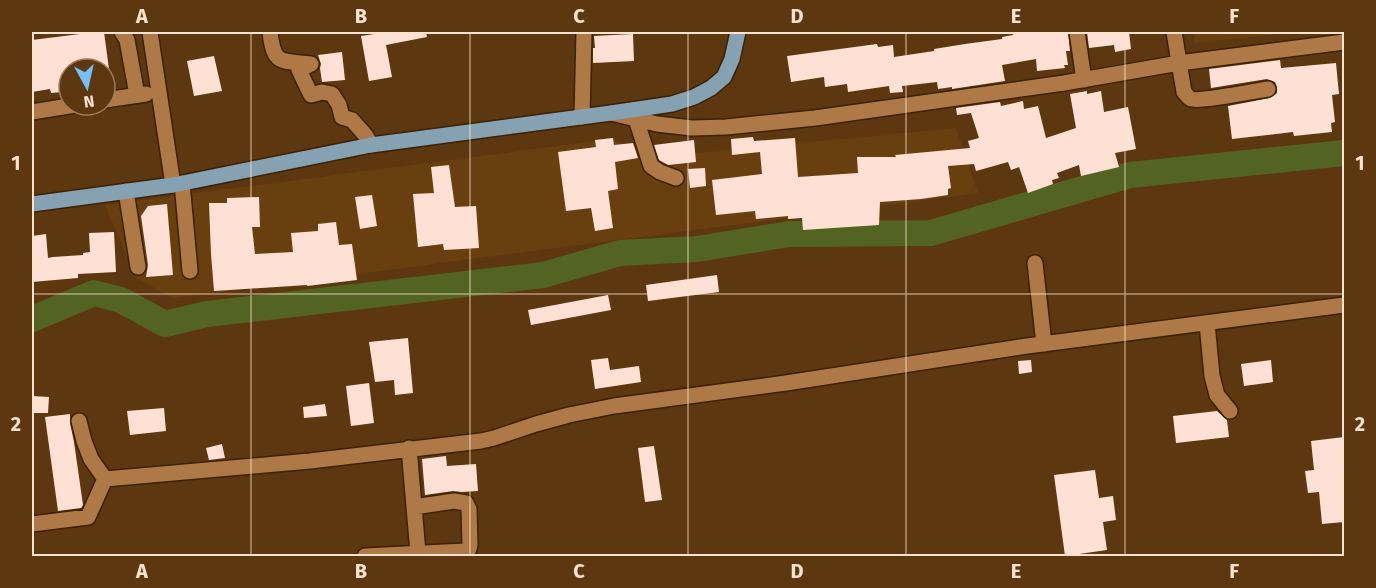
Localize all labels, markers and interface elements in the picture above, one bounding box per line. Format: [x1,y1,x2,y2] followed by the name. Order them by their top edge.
[135,4,149,28] text: A
[355,4,367,28] text: B
[573,4,585,28] text: C
[790,4,804,28] text: D
[1011,4,1021,28] text: E
[1229,4,1239,28] text: F
[57,57,117,117] north arrow
[82,91,96,112] text: N
[11,151,21,175] text: 1
[1355,151,1365,175] text: 1
[11,412,21,436] text: 2
[1355,412,1365,436] text: 2
[135,559,149,583] text: A
[355,559,367,583] text: B
[573,559,585,583] text: C
[790,559,804,583] text: D
[1011,559,1021,583] text: E
[1229,559,1239,583] text: F

